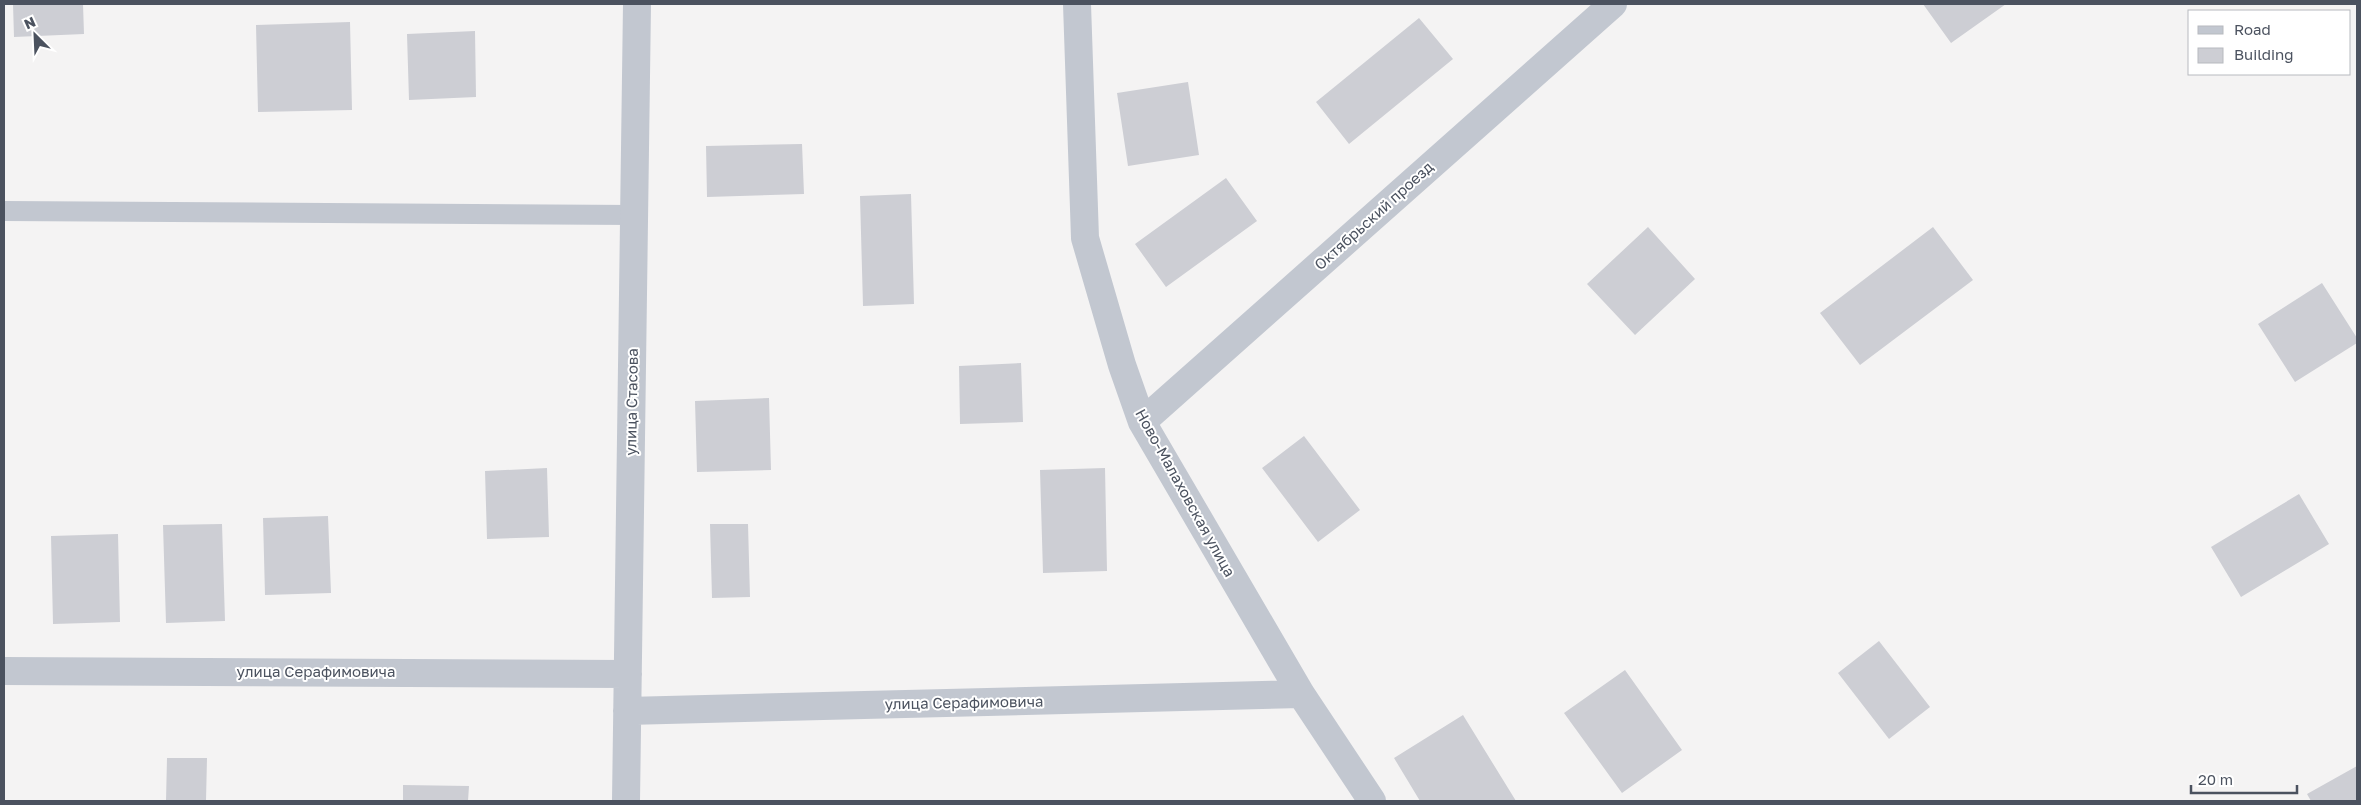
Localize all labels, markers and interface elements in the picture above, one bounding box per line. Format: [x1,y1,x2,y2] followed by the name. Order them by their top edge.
[10,10,60,60] north arrow
[2188,10,2351,75] legend
[21,13,38,33] text: N
[2234,20,2271,38] text: Road
[2234,45,2294,63] text: Building
[1310,157,1436,273] street label: Октябрьский проезд
[621,348,641,456] street label: улица Стасова
[1132,405,1240,580] street label: Ново-Малаховская улица
[237,662,395,680] street label: улица Серафимовича
[884,692,1044,712] street label: улица Серафимовича
[2191,762,2297,794] scale bar
[2198,770,2233,788] text: 20 m

